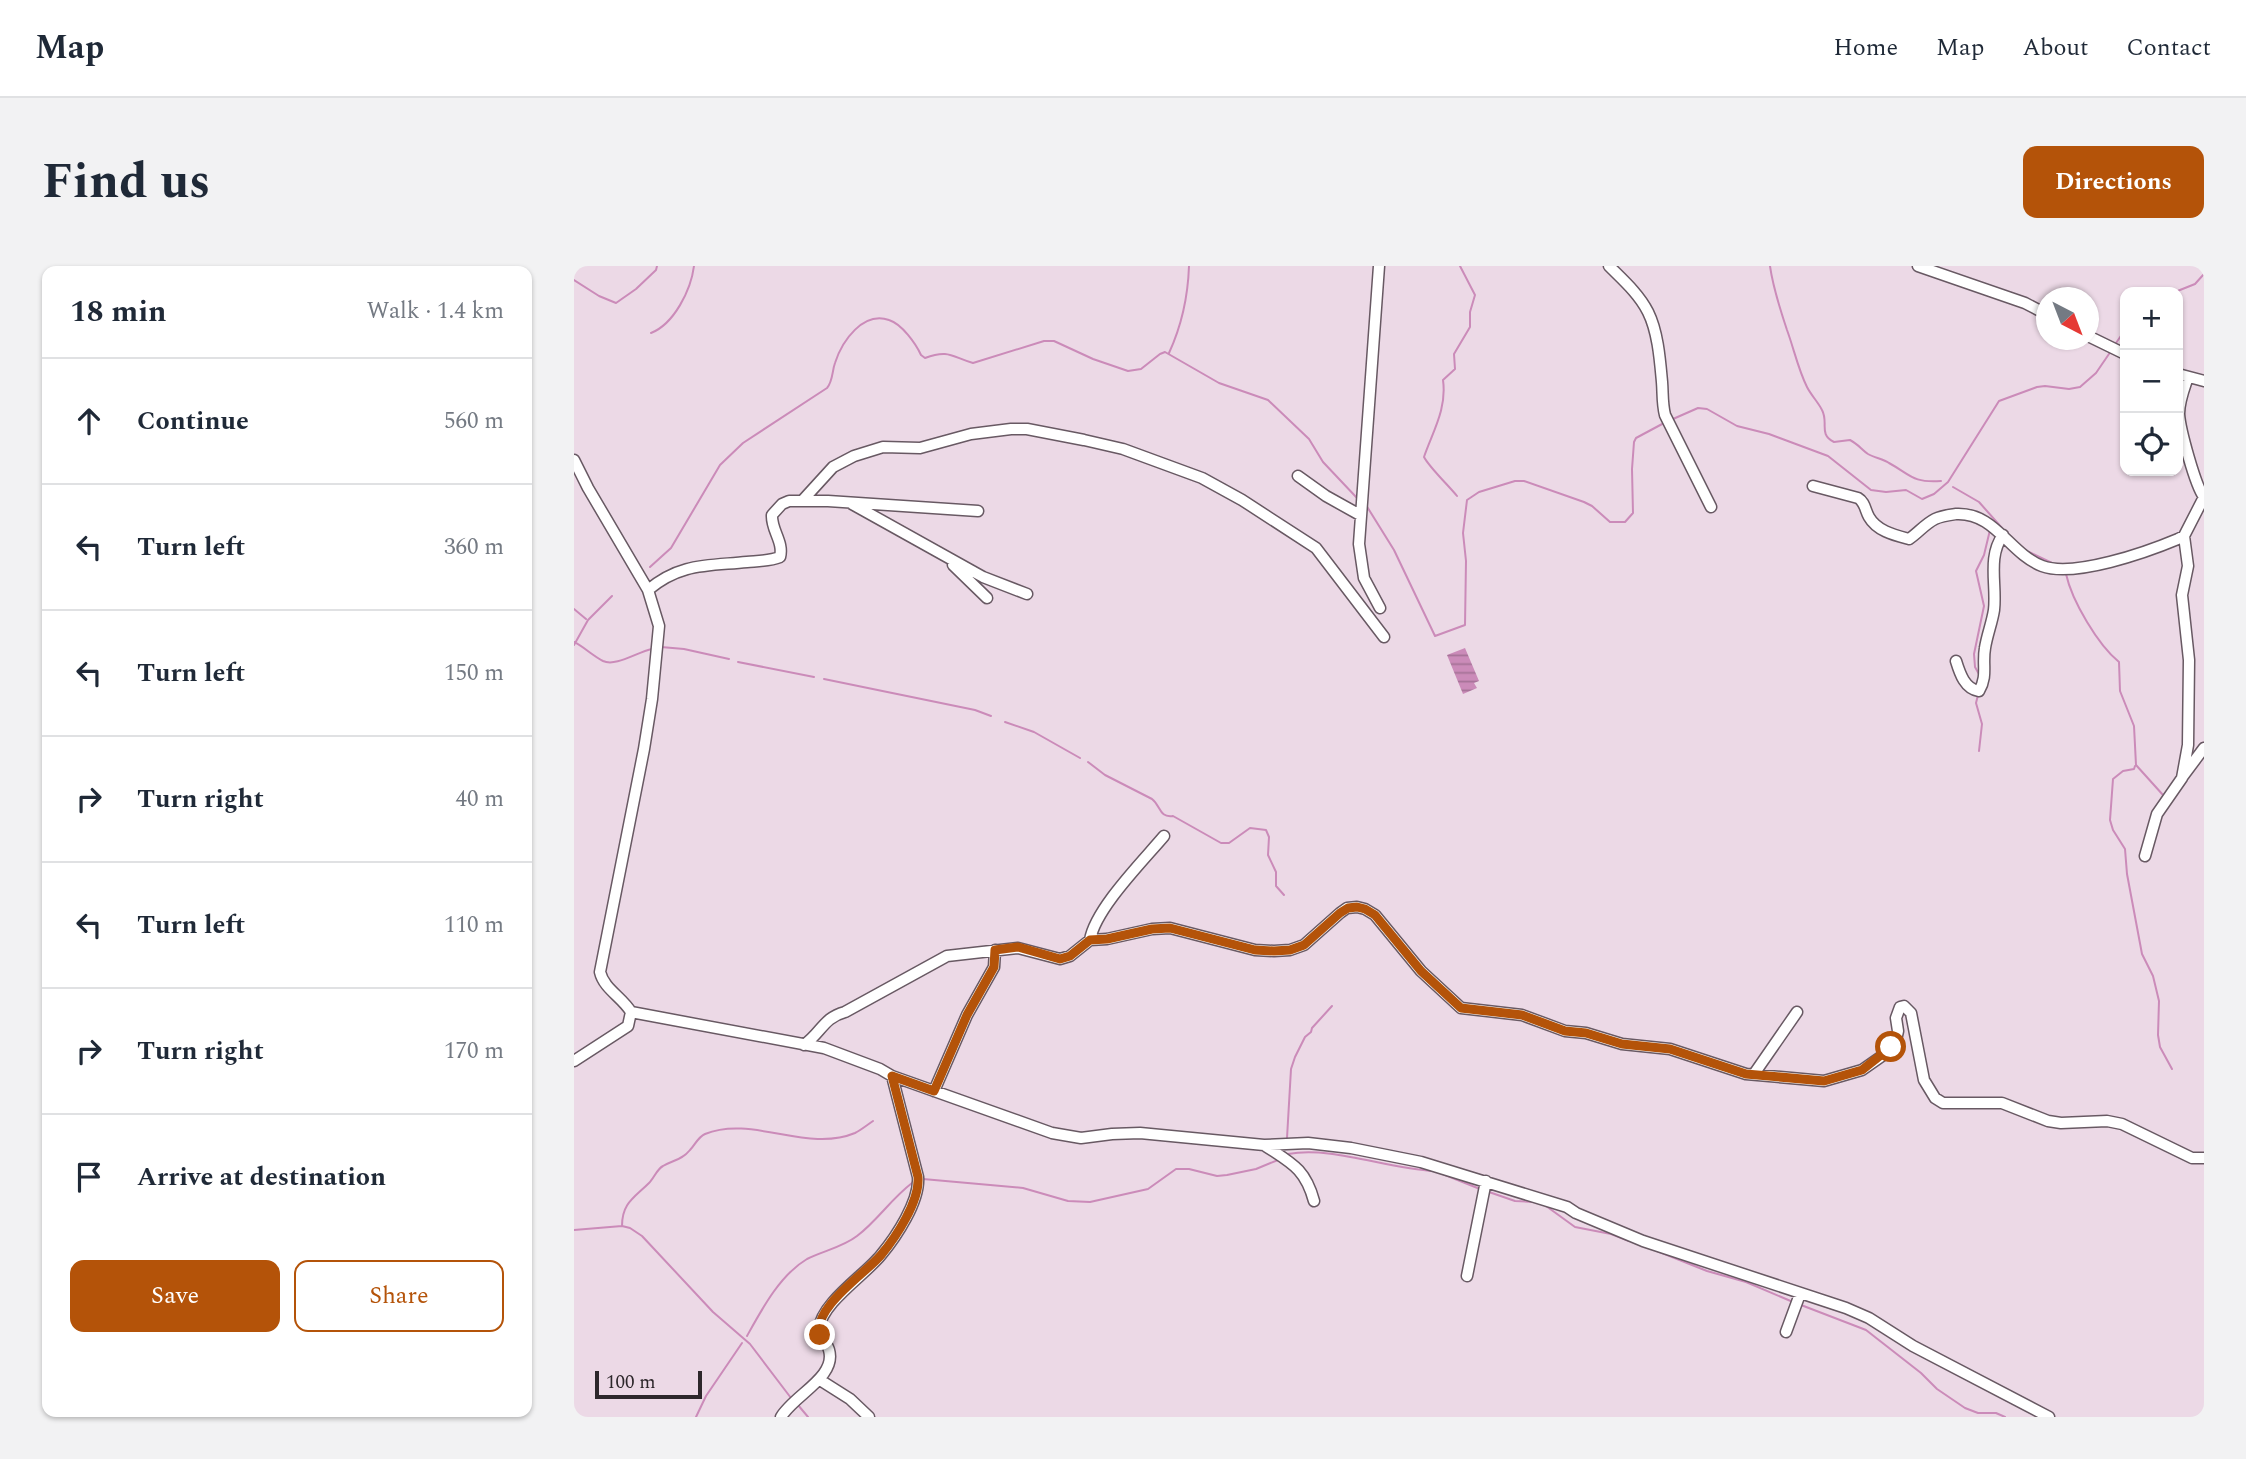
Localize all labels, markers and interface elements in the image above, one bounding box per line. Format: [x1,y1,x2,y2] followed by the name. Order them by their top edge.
[35,23,104,73] text: Map
[1833,30,1898,66] text: Home
[1936,30,1984,66] text: Map
[2022,30,2088,66] text: About
[2126,30,2211,66] text: Contact
[42,145,210,220] text: Find us
[2023,146,2204,218] button: Directions
[2036,287,2099,350] north arrow
[2120,287,2183,476] map controls
[2120,287,2183,350] button: +
[70,289,167,335] text: 18 min
[367,294,504,329] text: Walk · 1.4 km
[2120,350,2183,413] button: −
[137,401,249,441] text: Continue
[70,402,108,440] icon: ahead
[444,404,504,439] text: 560 m
[2120,413,2183,476] button: locate
[137,527,245,567] text: Turn left
[70,528,108,566] icon: left
[444,530,504,565] text: 360 m
[137,653,245,693] text: Turn left
[70,654,108,692] icon: left
[444,656,504,691] text: 150 m
[137,779,264,819] text: Turn right
[70,780,108,818] icon: right
[455,782,504,817] text: 40 m
[137,905,245,945] text: Turn left
[70,906,108,944] icon: left
[444,908,504,943] text: 110 m
[137,1031,264,1071] text: Turn right
[1875,1031,1906,1062] route start
[70,1032,108,1070] icon: right
[444,1034,504,1069] text: 170 m
[137,1157,386,1197] text: Arrive at destination
[70,1158,108,1196] icon: arrive
[70,1260,280,1332] button: Save
[294,1260,504,1332] button: Share
[804,1319,835,1350] route end
[595,1368,702,1400] scale bar
[606,1368,656,1397] text: 100 m

